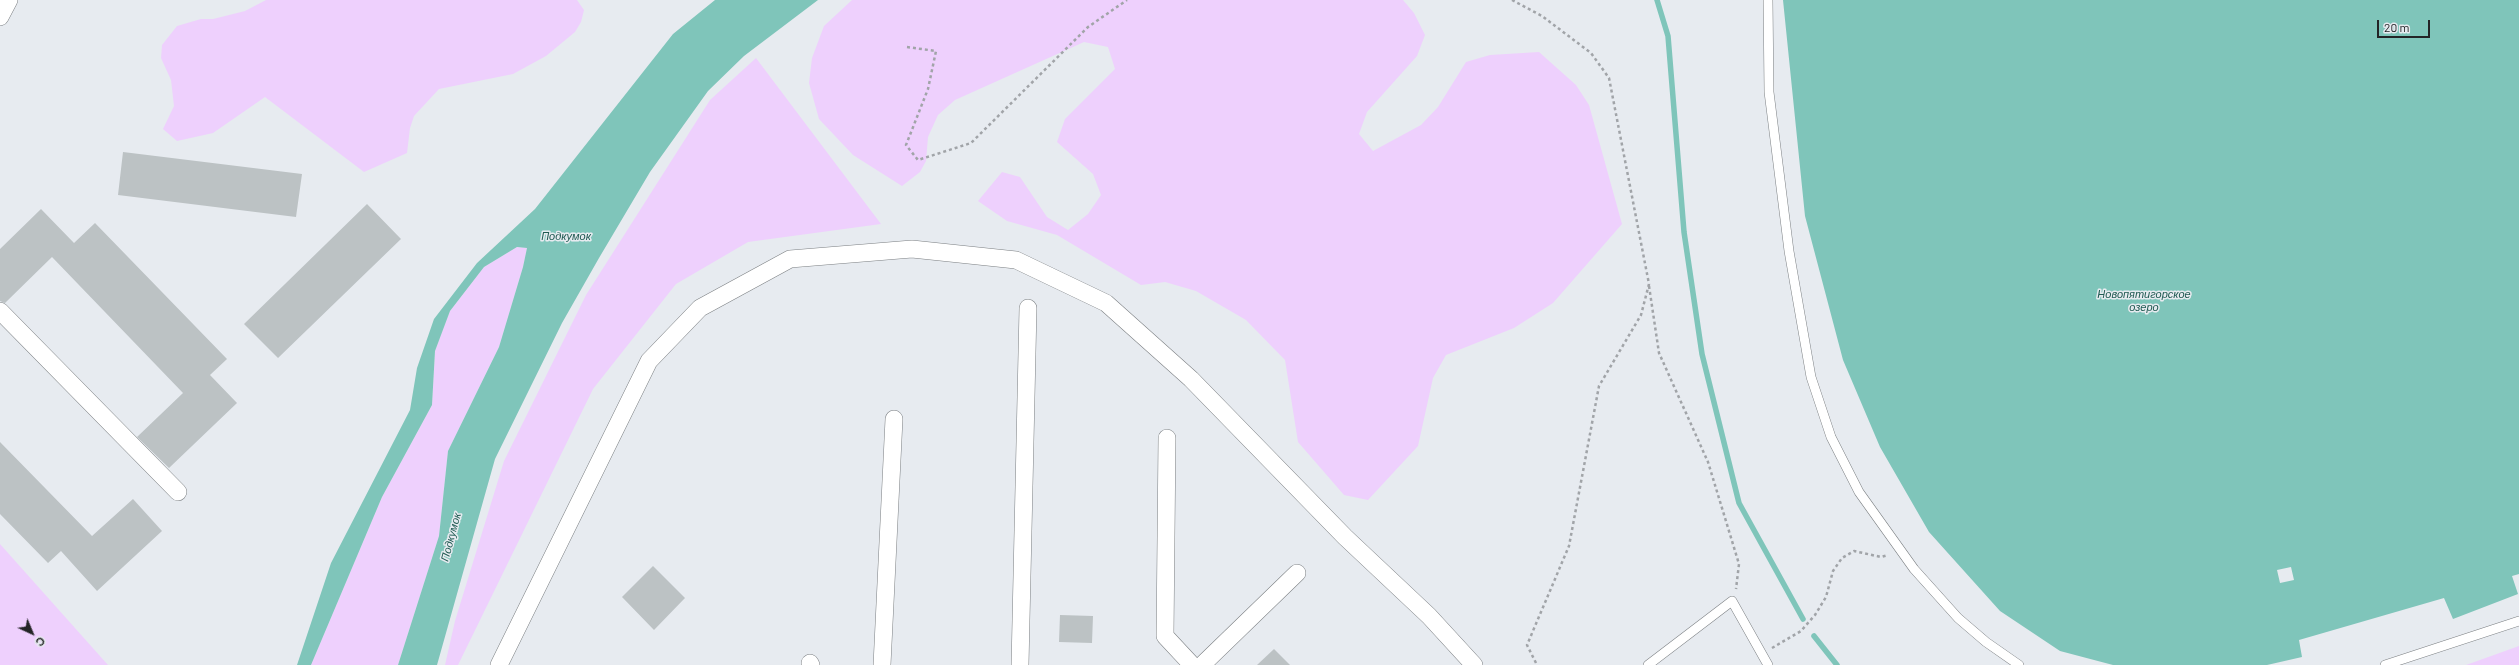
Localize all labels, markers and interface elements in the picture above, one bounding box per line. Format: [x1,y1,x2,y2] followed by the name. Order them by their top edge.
[2379,12,2432,38] scale bar
[2384,20,2410,34] text: 20 m
[541,229,591,243] water label: Подкумок
[2097,287,2191,313] water label: Новопятигорское озеро
[438,511,464,563] water label: Подкумок
[12,613,52,653] north arrow
[33,635,48,649] text: С

